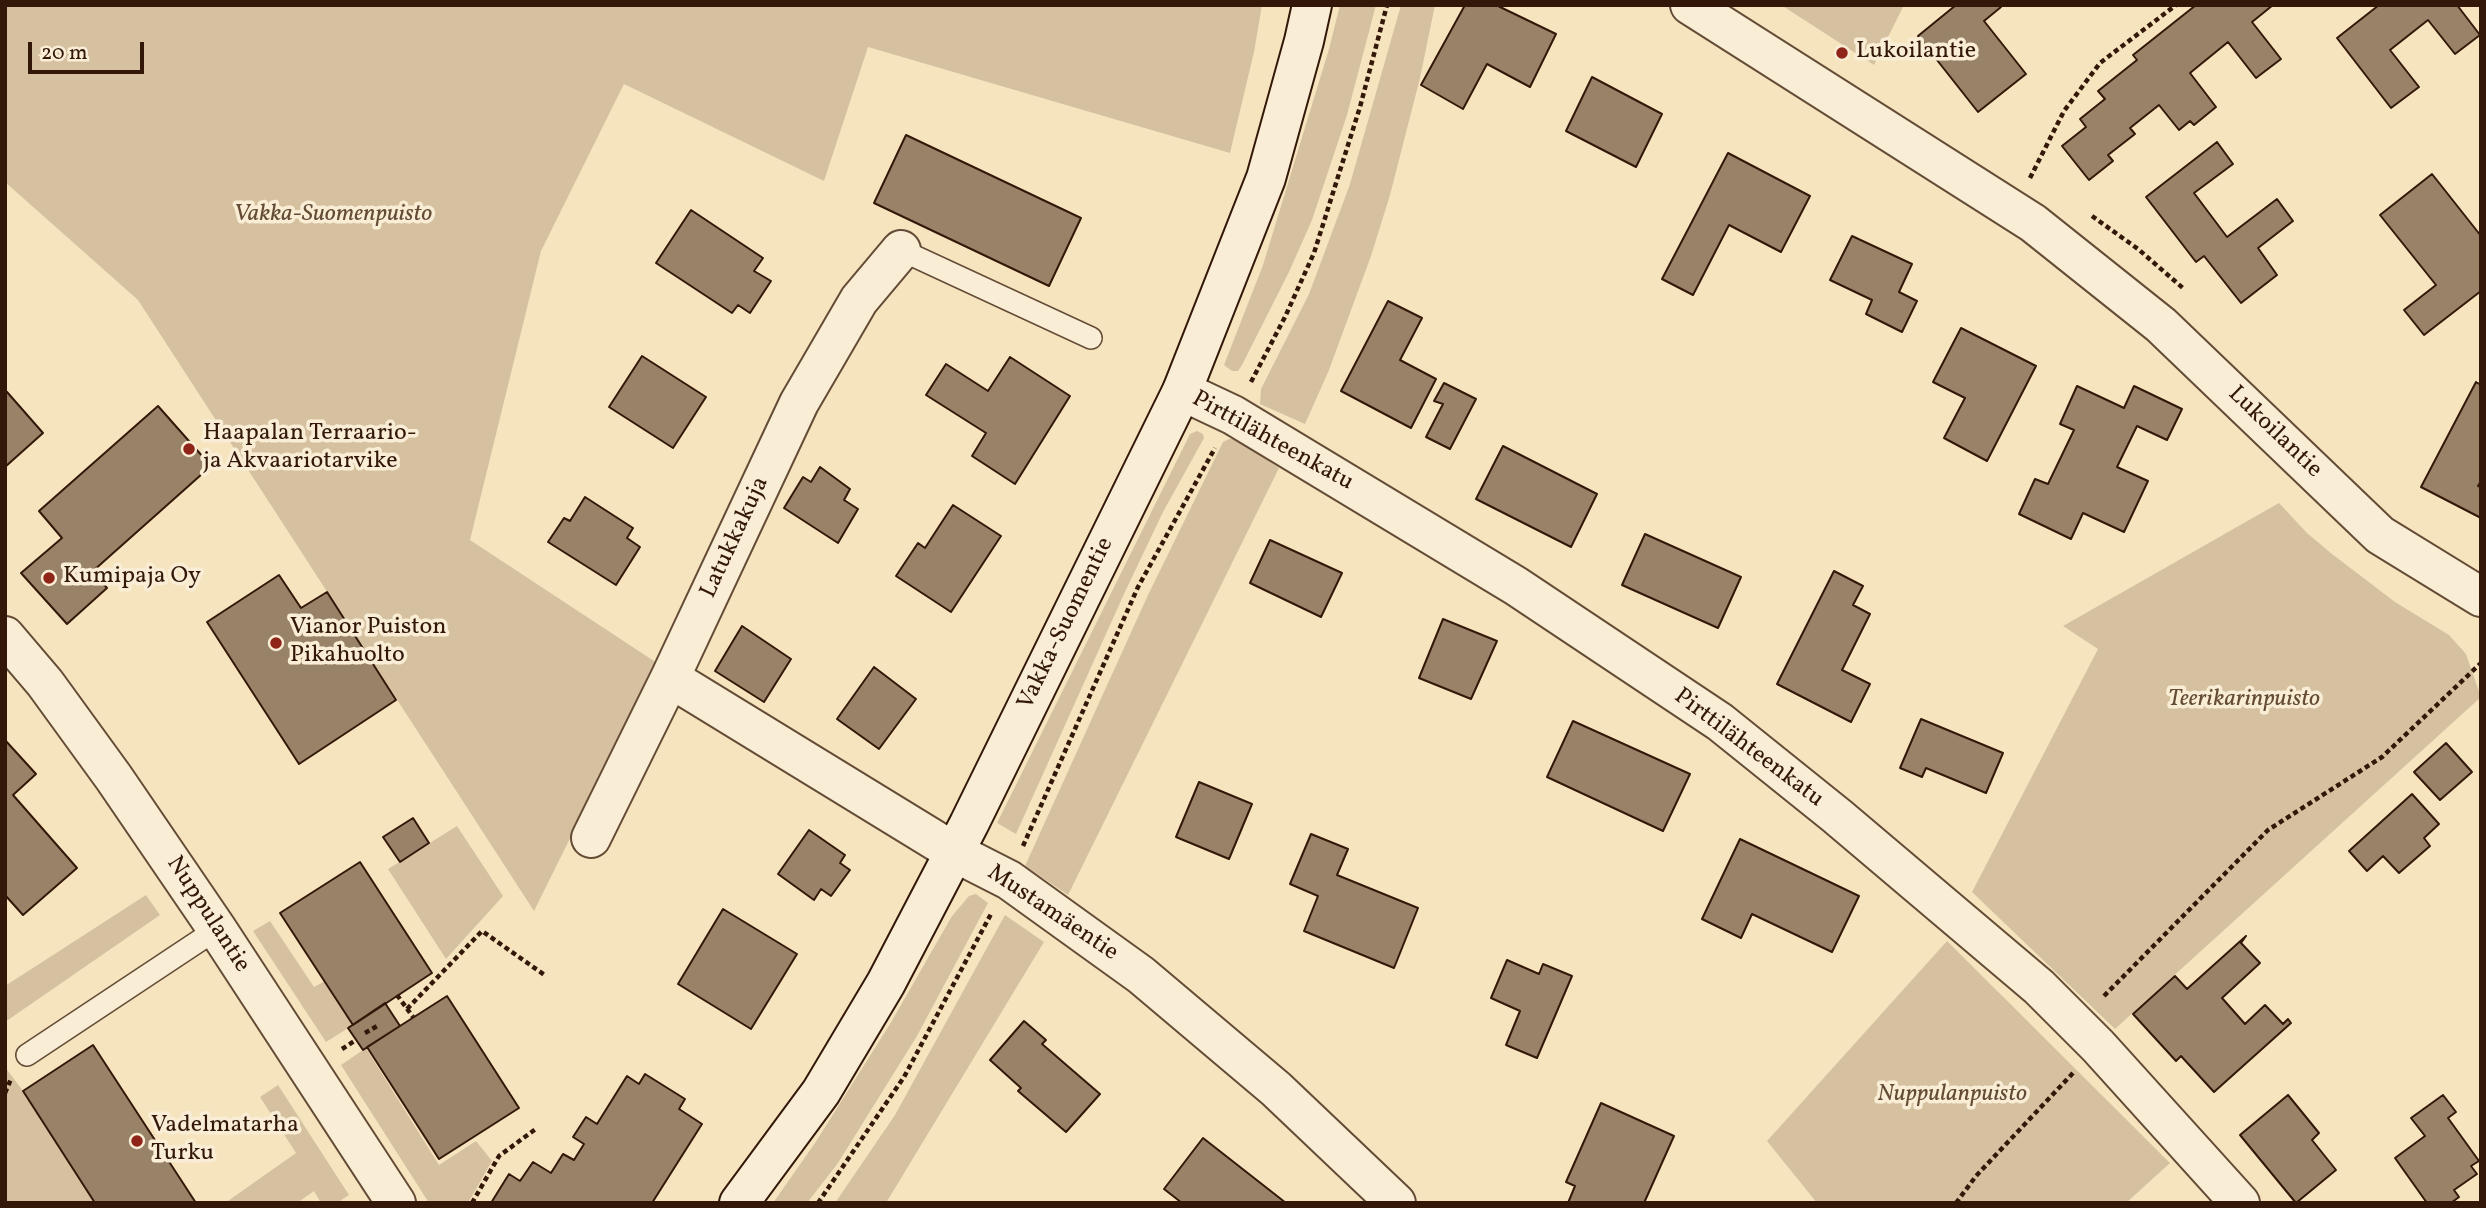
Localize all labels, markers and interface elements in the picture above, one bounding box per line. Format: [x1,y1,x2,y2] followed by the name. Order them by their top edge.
[32,28,147,72] scale bar
[41,39,87,68] text: 20 m
[1856,39,1976,67] place label: Lukoilantie
[1834,45,1850,61] marker: Lukoilantie
[234,202,432,230] park label: Vakka-Suomenpuisto
[2221,381,2327,485] street label: Lukoilantie
[1186,386,1358,498] street label: Pirttilähteenkatu
[203,421,417,477] place label: Haapalan Terraario- ja Akvaariotarvike
[181,441,197,457] marker: Haapalan Terraario- ja Akvaariotarvike
[695,473,777,603] street label: Latukkakuja
[1013,533,1121,715] street label: Vakka-Suomentie
[63,564,201,592] place label: Kumipaja Oy
[41,570,57,586] marker: Kumipaja Oy
[290,615,447,671] place label: Vianor Puiston Pikahuolto
[268,635,284,651] marker: Vianor Puiston Pikahuolto
[1667,683,1829,815] street label: Pirttilähteenkatu
[2168,687,2320,715] park label: Teerikarinpuisto
[159,851,255,979] street label: Nuppulantie
[981,860,1123,968] street label: Mustamäentie
[1877,1082,2027,1110] park label: Nuppulanpuisto
[151,1113,299,1169] place label: Vadelmatarha Turku
[129,1133,145,1149] marker: Vadelmatarha Turku

